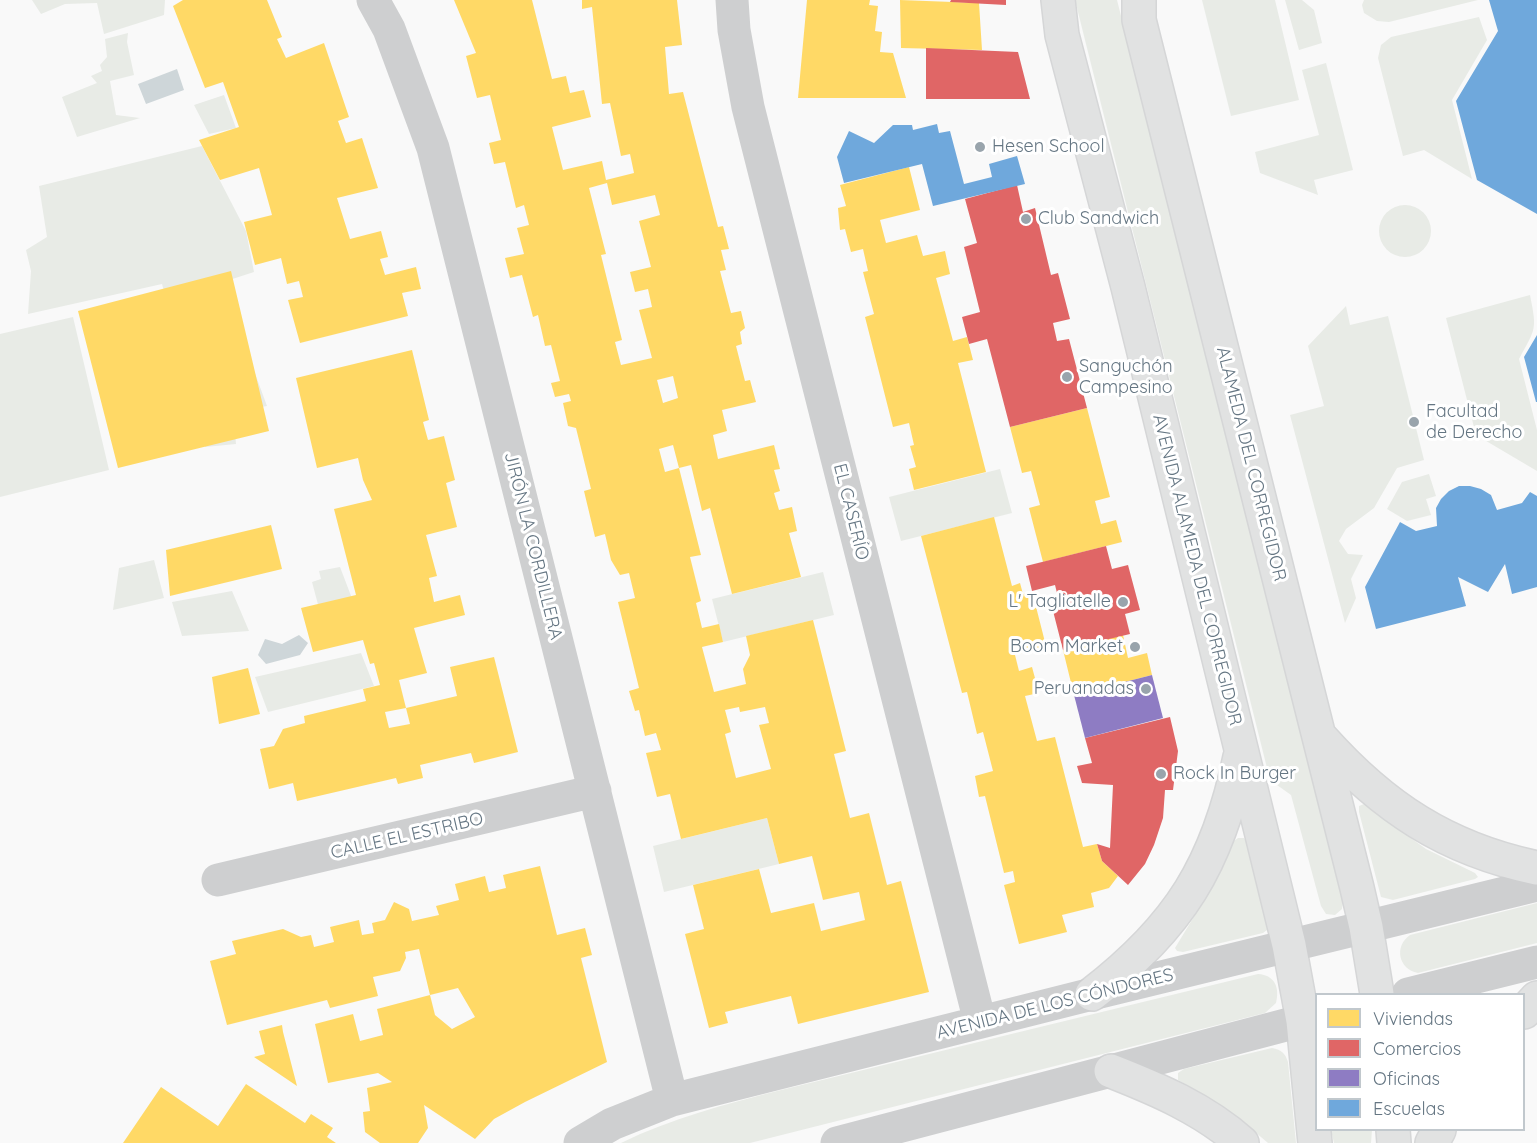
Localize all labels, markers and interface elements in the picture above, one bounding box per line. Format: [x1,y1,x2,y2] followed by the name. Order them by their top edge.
[992,136,1105,158] place label: Hesen School
[973,140,987,154] marker: Hesen School
[1038,208,1159,230] place label: Club Sandwich
[1019,212,1033,226] marker: Club Sandwich
[1211,345,1291,583] street label: ALAMEDA DEL CORREGIDOR
[1079,356,1173,398] place label: Sanguchón Campesino
[1060,370,1074,384] marker: Sanguchón Campesino
[1426,401,1522,444] place label: Facultad de Derecho
[1148,412,1246,728] street label: AVENIDA ALAMEDA DEL CORREGIDOR
[1407,415,1421,429] marker: Facultad de Derecho
[499,450,567,642] street label: JIRÓN LA CORDILLERA
[829,461,873,563] street label: EL CASERÍO
[1008,591,1111,613] place label: L' Tagliatelle
[1116,595,1130,609] marker: L' Tagliatelle
[1010,636,1123,658] place label: Boom Market
[1128,640,1142,654] marker: Boom Market
[1034,678,1134,700] place label: Peruanadas
[1139,682,1153,696] marker: Peruanadas
[1173,763,1296,785] place label: Rock In Burger
[1154,767,1168,781] marker: Rock In Burger
[329,808,485,864] street label: CALLE EL ESTRIBO
[934,964,1176,1044] street label: AVENIDA DE LOS CÓNDORES
[1315,993,1525,1131] legend
[1373,1007,1453,1030] text: Viviendas
[1373,1037,1461,1060] text: Comercios
[1373,1067,1440,1090] text: Oficinas
[1373,1097,1445,1120] text: Escuelas

